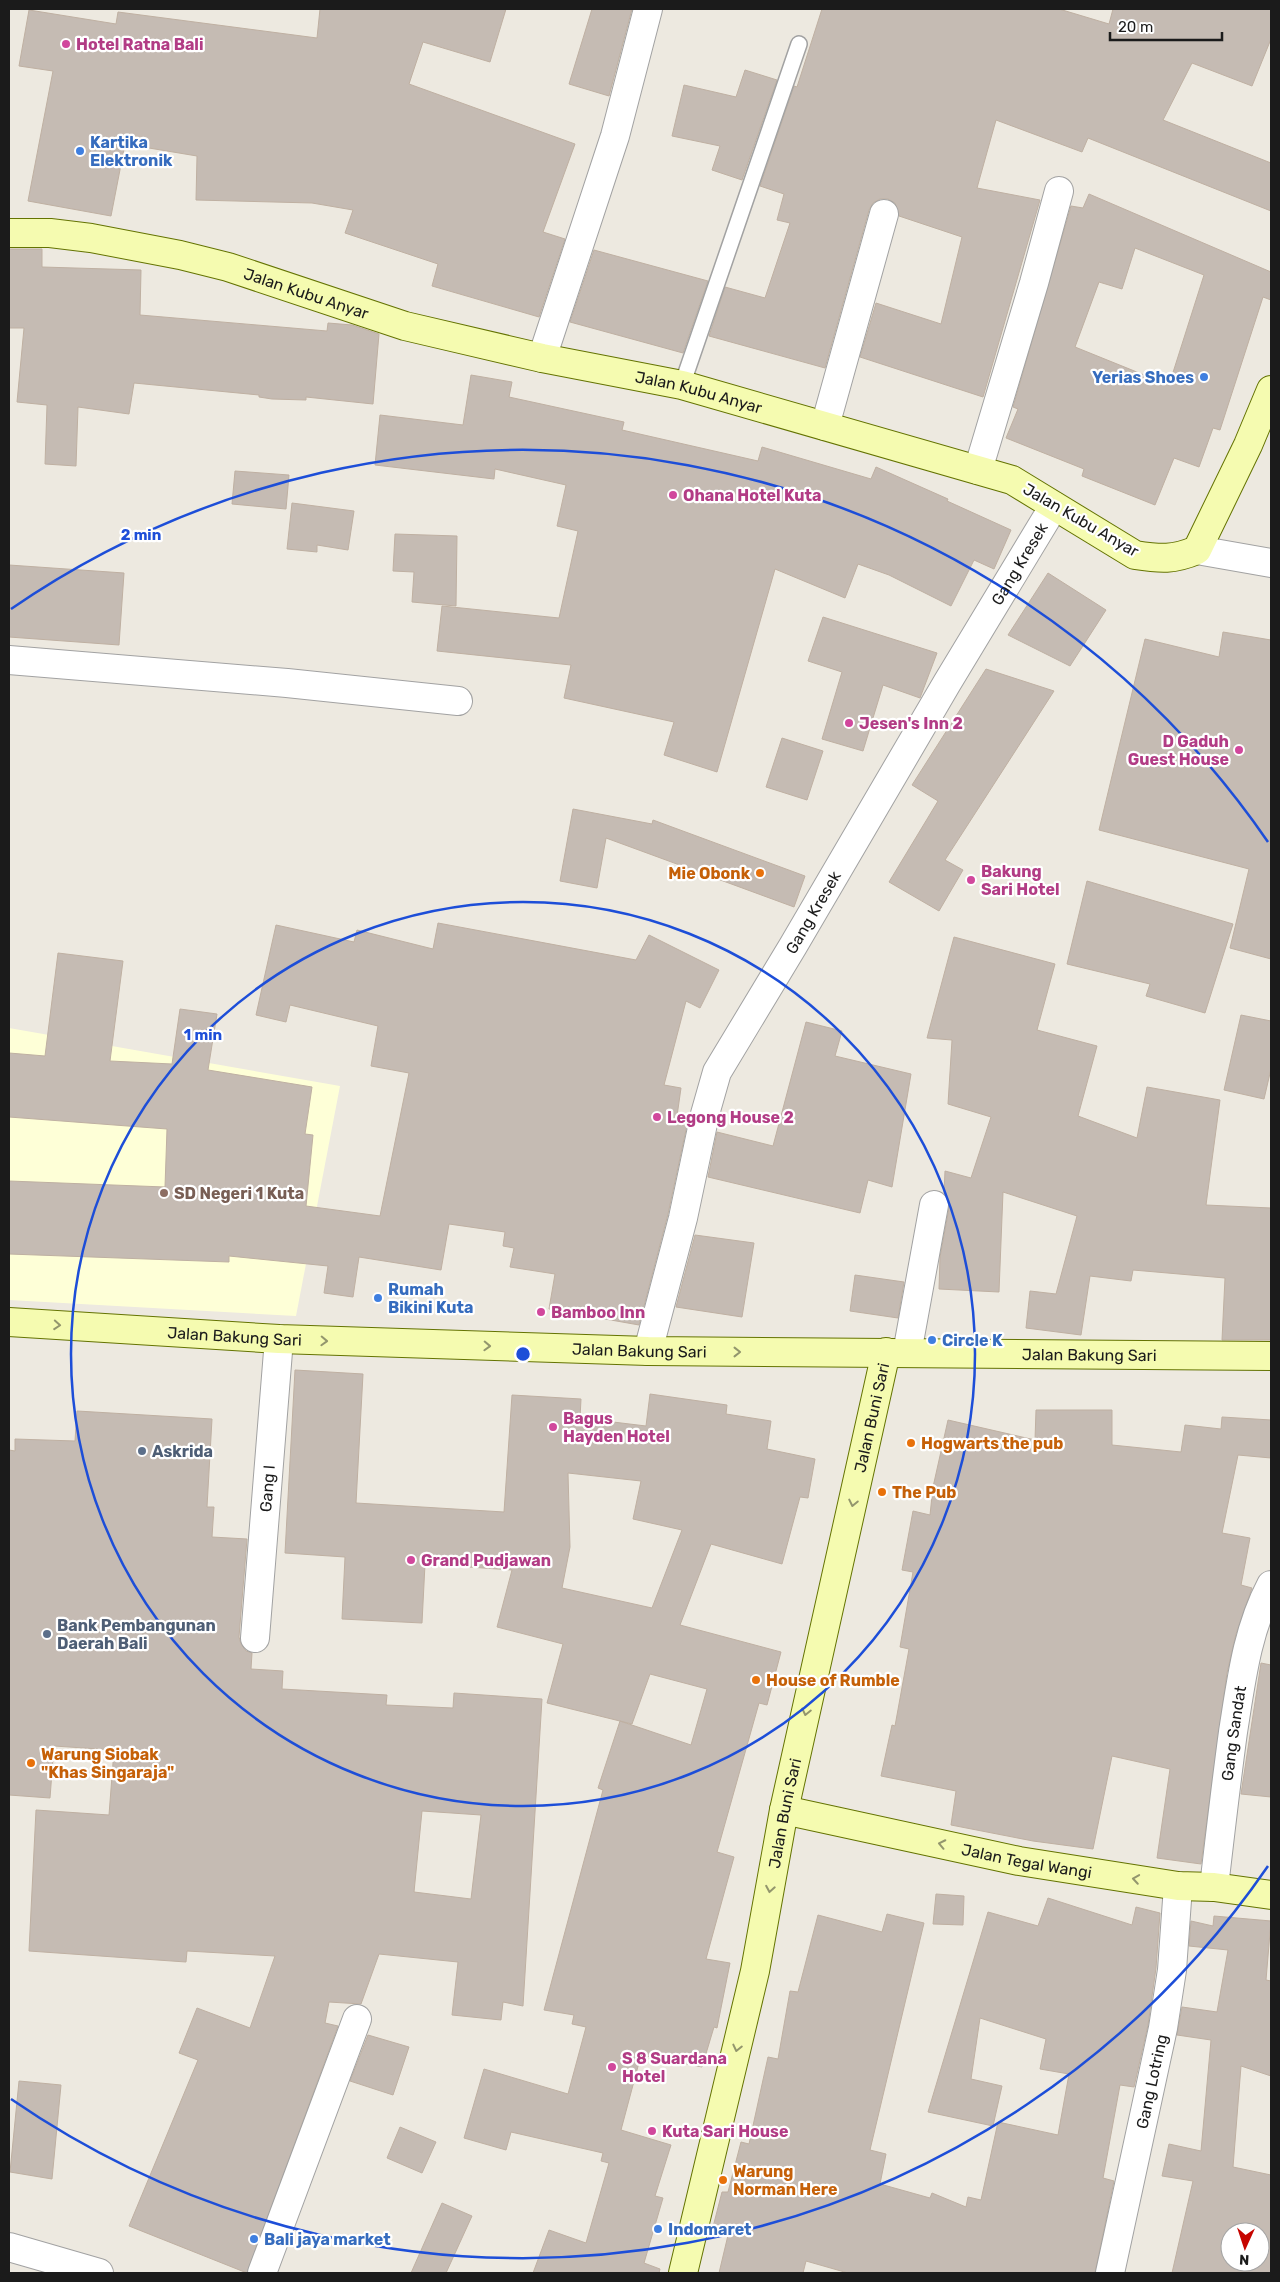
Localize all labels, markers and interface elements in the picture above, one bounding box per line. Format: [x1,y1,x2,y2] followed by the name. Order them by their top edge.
[1110,10,1222,42] scale bar
[1118,18,1153,36] text: 20 m
[76,35,204,54] place label: Hotel Ratna Bali
[60,38,72,50] marker: Hotel Ratna Bali
[90,133,173,170] place label: Kartika Elektronik
[74,145,86,157] marker: Kartika Elektronik
[241,263,371,323] street label: Jalan Kubu Anyar
[634,367,764,417] street label: Jalan Kubu Anyar
[1092,368,1194,387] place label: Yerias Shoes
[1198,371,1210,383] marker: Yerias Shoes
[1020,479,1142,561] street label: Jalan Kubu Anyar
[683,486,821,505] place label: Ohana Hotel Kuta
[667,489,679,501] marker: Ohana Hotel Kuta
[987,518,1052,608] street label: Gang Kresek
[121,526,161,544] text: 2 min
[859,714,963,733] place label: Jesen's Inn 2
[843,717,855,729] marker: Jesen's Inn 2
[1128,732,1229,769] place label: D Gaduh Guest House
[1233,744,1245,756] marker: D Gaduh Guest House
[981,862,1060,899] place label: Bakung Sari Hotel
[668,864,751,883] place label: Mie Obonk
[754,867,766,879] marker: Mie Obonk
[781,867,845,957] street label: Gang Kresek
[965,874,977,886] marker: Bakung Sari Hotel
[184,1026,222,1044] text: 1 min
[667,1108,794,1127] place label: Legong House 2
[651,1111,663,1123] marker: Legong House 2
[174,1184,304,1203] place label: SD Negeri 1 Kuta
[158,1187,170,1199] marker: SD Negeri 1 Kuta
[388,1280,474,1317] place label: Rumah Bikini Kuta
[372,1292,384,1304] marker: Rumah Bikini Kuta
[551,1303,645,1322] place label: Bamboo Inn
[535,1306,547,1318] marker: Bamboo Inn
[54,1320,62,1331] one-way arrow
[167,1322,302,1349] street label: Jalan Bakung Sari
[942,1331,1003,1350] place label: Circle K
[926,1334,938,1346] marker: Circle K
[321,1335,329,1346] one-way arrow
[572,1339,707,1361] street label: Jalan Bakung Sari
[484,1341,491,1351] one-way arrow
[514,1345,532,1363] centre of rings
[1022,1345,1157,1365] street label: Jalan Bakung Sari
[733,1346,741,1357] one-way arrow
[850,1361,893,1474] street label: Jalan Buni Sari
[563,1409,670,1446] place label: Bagus Hayden Hotel
[547,1421,559,1433] marker: Bagus Hayden Hotel
[921,1434,1063,1453] place label: Hogwarts the pub
[905,1437,917,1449] marker: Hogwarts the pub
[152,1442,213,1461] place label: Askrida
[136,1445,148,1457] marker: Askrida
[256,1464,278,1513] street label: Gang I
[892,1483,956,1502] place label: The Pub
[876,1486,888,1498] marker: The Pub
[848,1498,859,1507] one-way arrow
[421,1551,551,1570] place label: Grand Pudjawan
[405,1554,417,1566] marker: Grand Pudjawan
[57,1616,216,1653] place label: Bank Pembangunan Daerah Bali
[41,1628,53,1640] marker: Bank Pembangunan Daerah Bali
[766,1671,900,1690] place label: House of Rumble
[750,1674,762,1686] marker: House of Rumble
[1217,1684,1250,1782] street label: Gang Sandat
[801,1708,812,1717] one-way arrow
[41,1745,174,1782] place label: Warung Siobak "Khas Singaraja"
[764,1756,805,1870] street label: Jalan Buni Sari
[25,1757,37,1769] marker: Warung Siobak "Khas Singaraja"
[960,1839,1093,1882] street label: Jalan Tegal Wangi
[937,1840,946,1850] one-way arrow
[1132,1875,1140,1885] one-way arrow
[765,1884,775,1893] one-way arrow
[1132,2032,1171,2131] street label: Gang Lotring
[732,2043,743,2052] one-way arrow
[622,2049,727,2086] place label: S 8 Suardana Hotel
[606,2061,618,2073] marker: S 8 Suardana Hotel
[662,2122,788,2141] place label: Kuta Sari House
[646,2125,658,2137] marker: Kuta Sari House
[733,2162,837,2199] place label: Warung Norman Here
[717,2174,729,2186] marker: Warung Norman Here
[668,2220,752,2239] place label: Indomaret
[1220,2222,1270,2272] north arrow
[652,2223,664,2235] marker: Indomaret
[264,2230,391,2249] place label: Bali jaya market
[248,2233,260,2245] marker: Bali jaya market
[1239,2251,1250,2268] text: N

